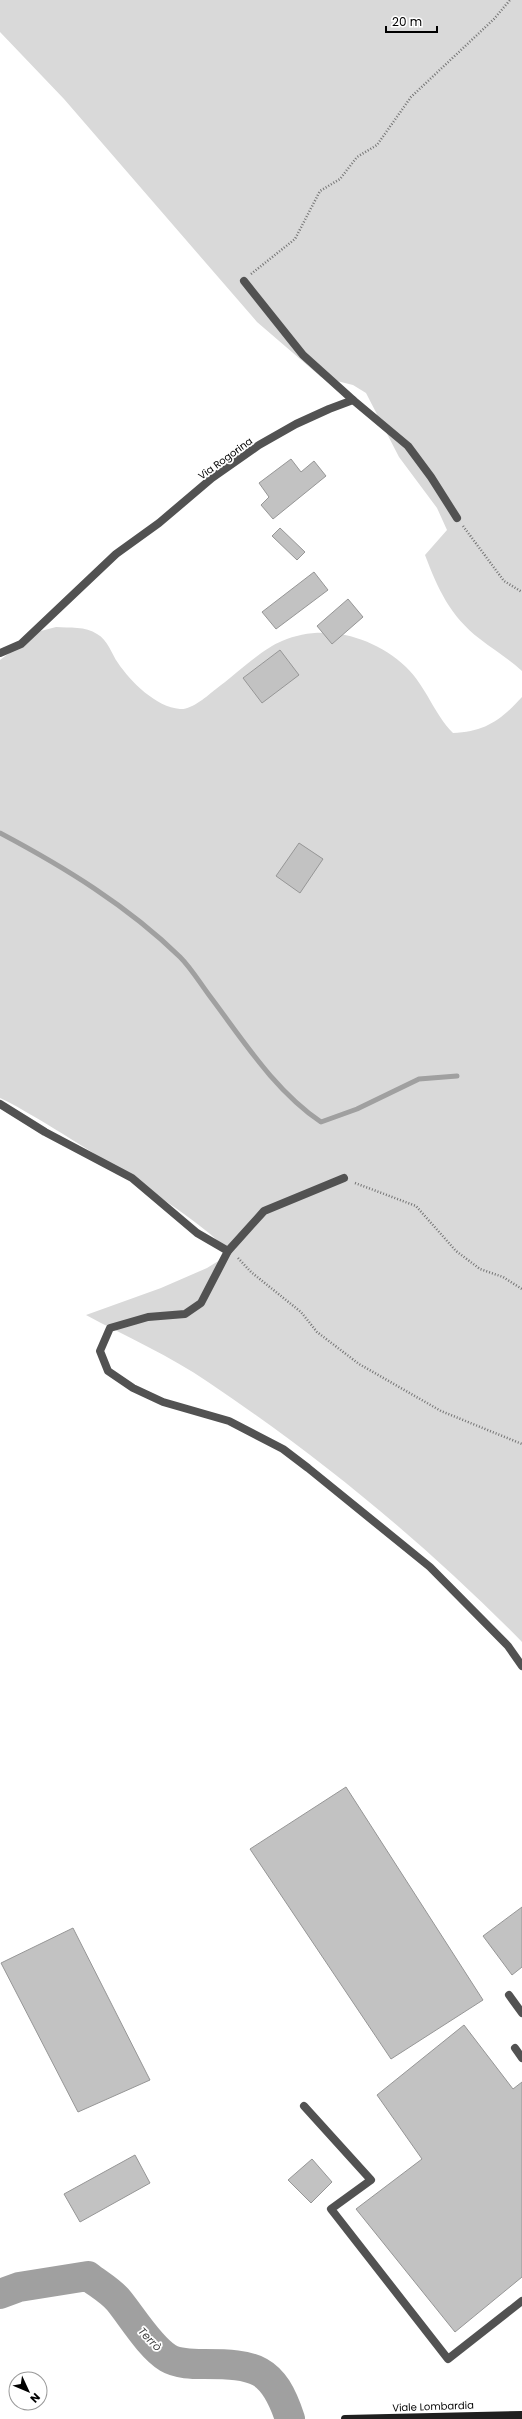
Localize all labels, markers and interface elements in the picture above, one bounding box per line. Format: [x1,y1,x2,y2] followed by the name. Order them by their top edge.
[386,8,437,34] scale bar
[392,13,422,30] text: 20 m
[195,434,255,483] street label: Via Rogorina
[135,2323,165,2355] water label: Terrò
[8,2371,48,2411] north arrow
[27,2389,44,2406] text: N
[392,2398,474,2415] street label: Viale Lombardia

